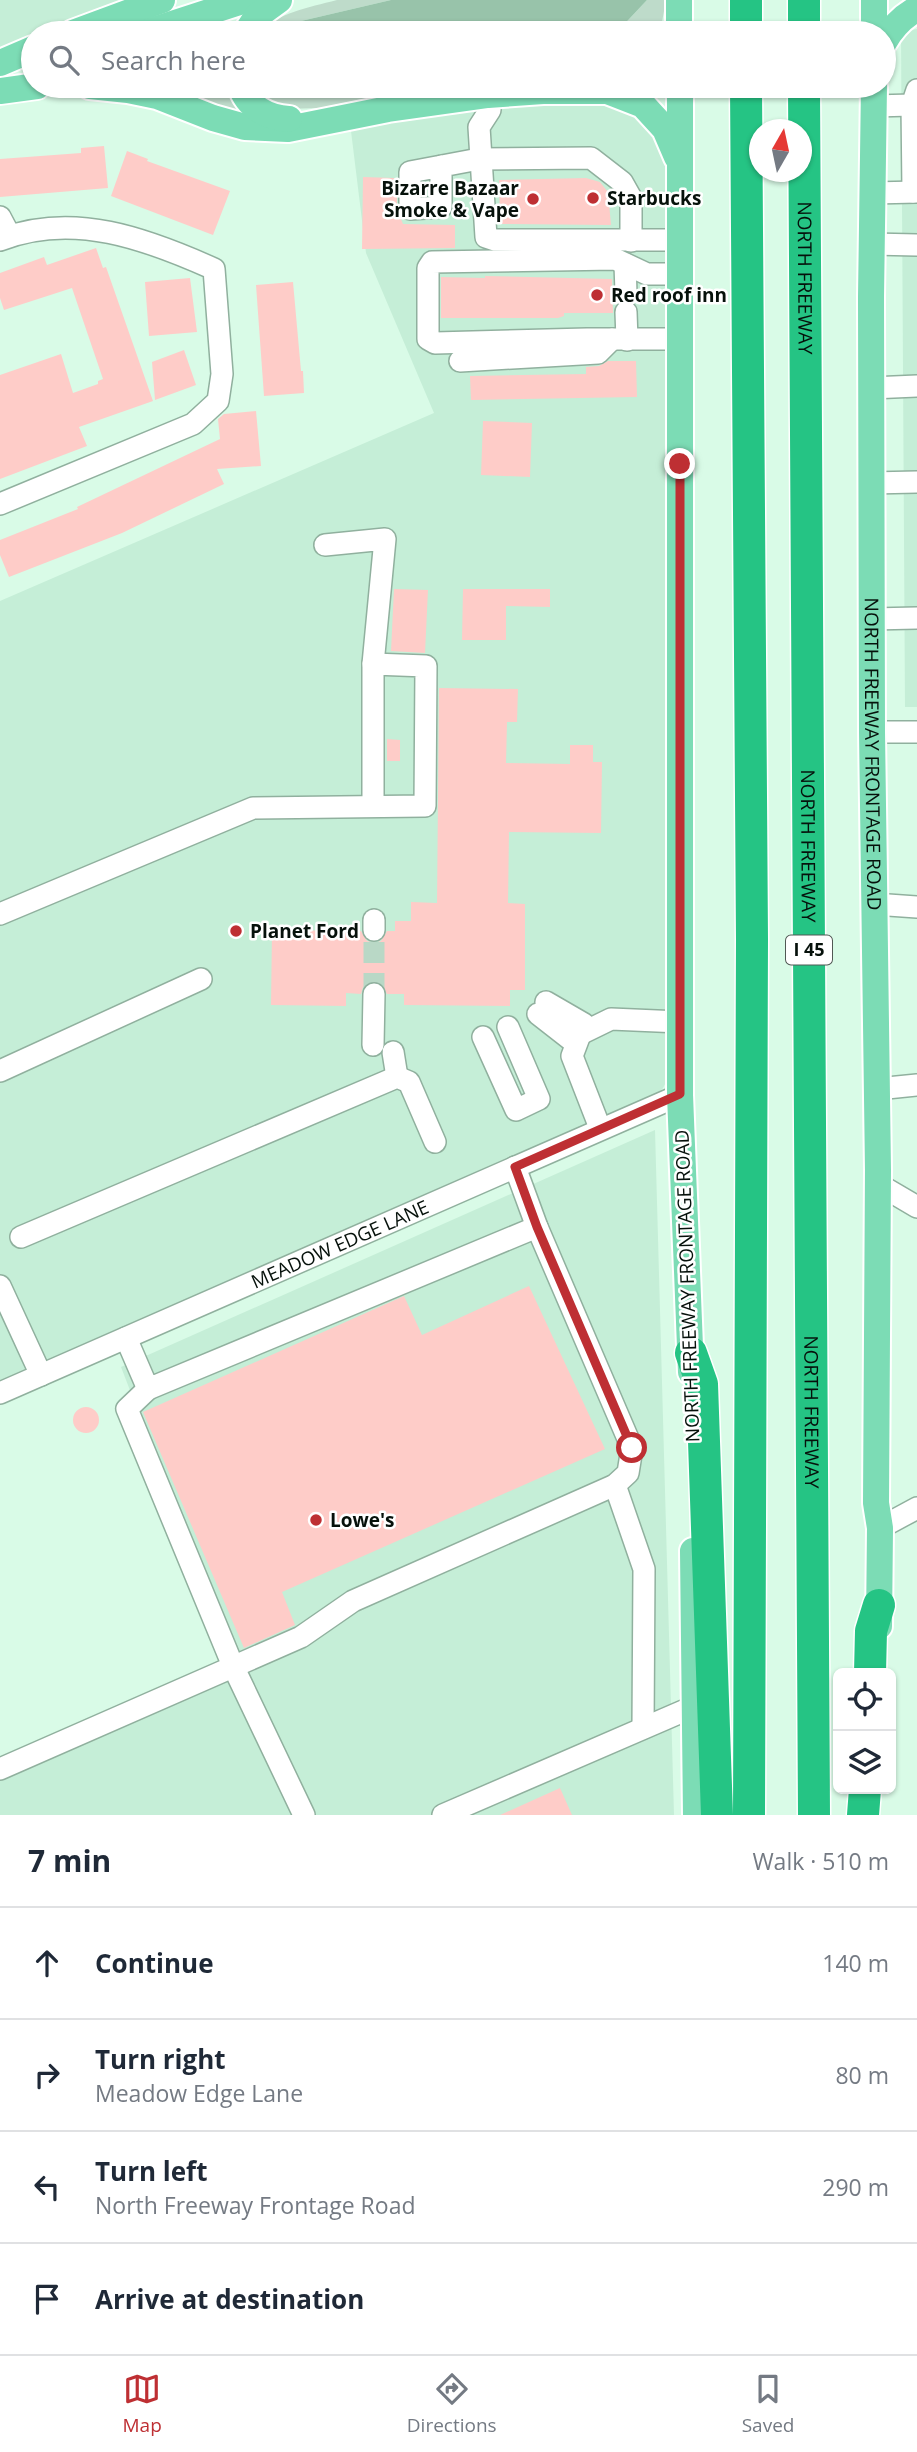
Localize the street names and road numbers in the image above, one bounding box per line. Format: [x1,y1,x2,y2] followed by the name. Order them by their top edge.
[792,201,819,355] street label: NORTH FREEWAY
[859,598,887,911] street label: NORTH FREEWAY FRONTAGE ROAD
[795,769,822,923] street label: NORTH FREEWAY
[786,936,832,965] road number: I 45
[669,1129,705,1443] street label: NORTH FREEWAY FRONTAGE ROAD
[247,1194,433,1294] street label: MEADOW EDGE LANE
[798,1335,825,1489] street label: NORTH FREEWAY

